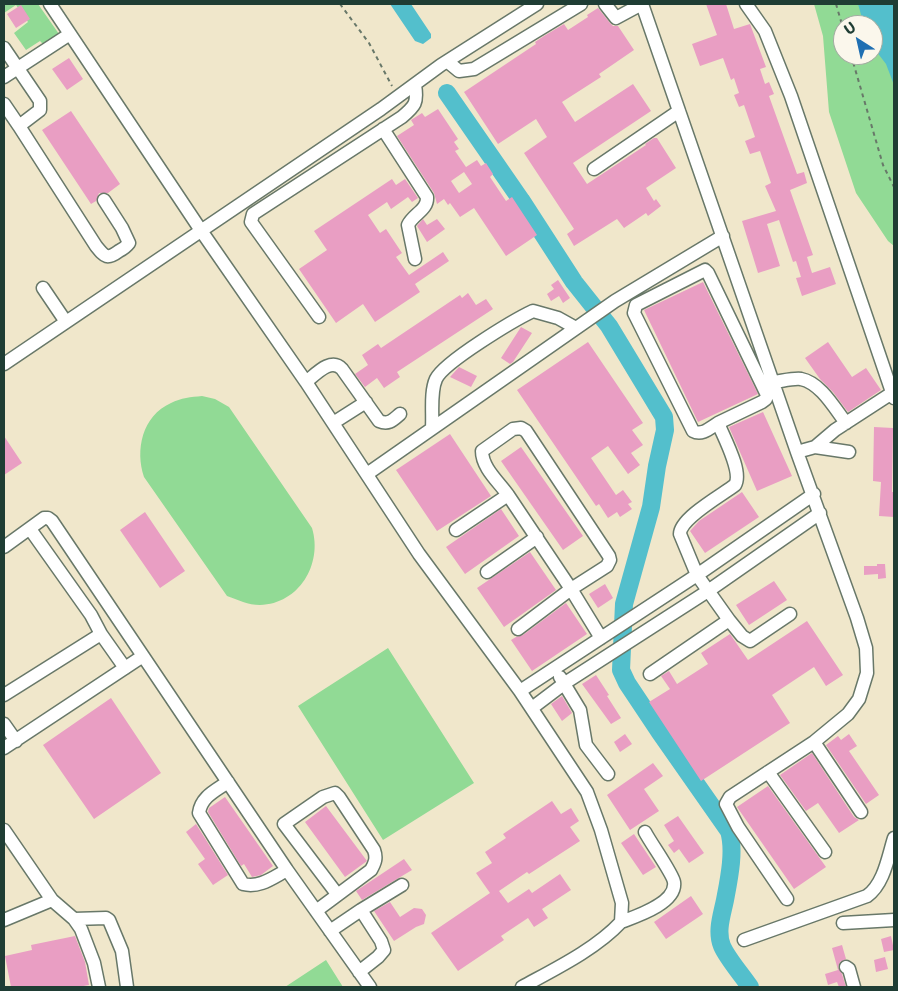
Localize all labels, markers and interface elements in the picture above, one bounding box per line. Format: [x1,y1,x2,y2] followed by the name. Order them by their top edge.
[833,15,883,65] north arrow
[839,16,860,40] text: U

